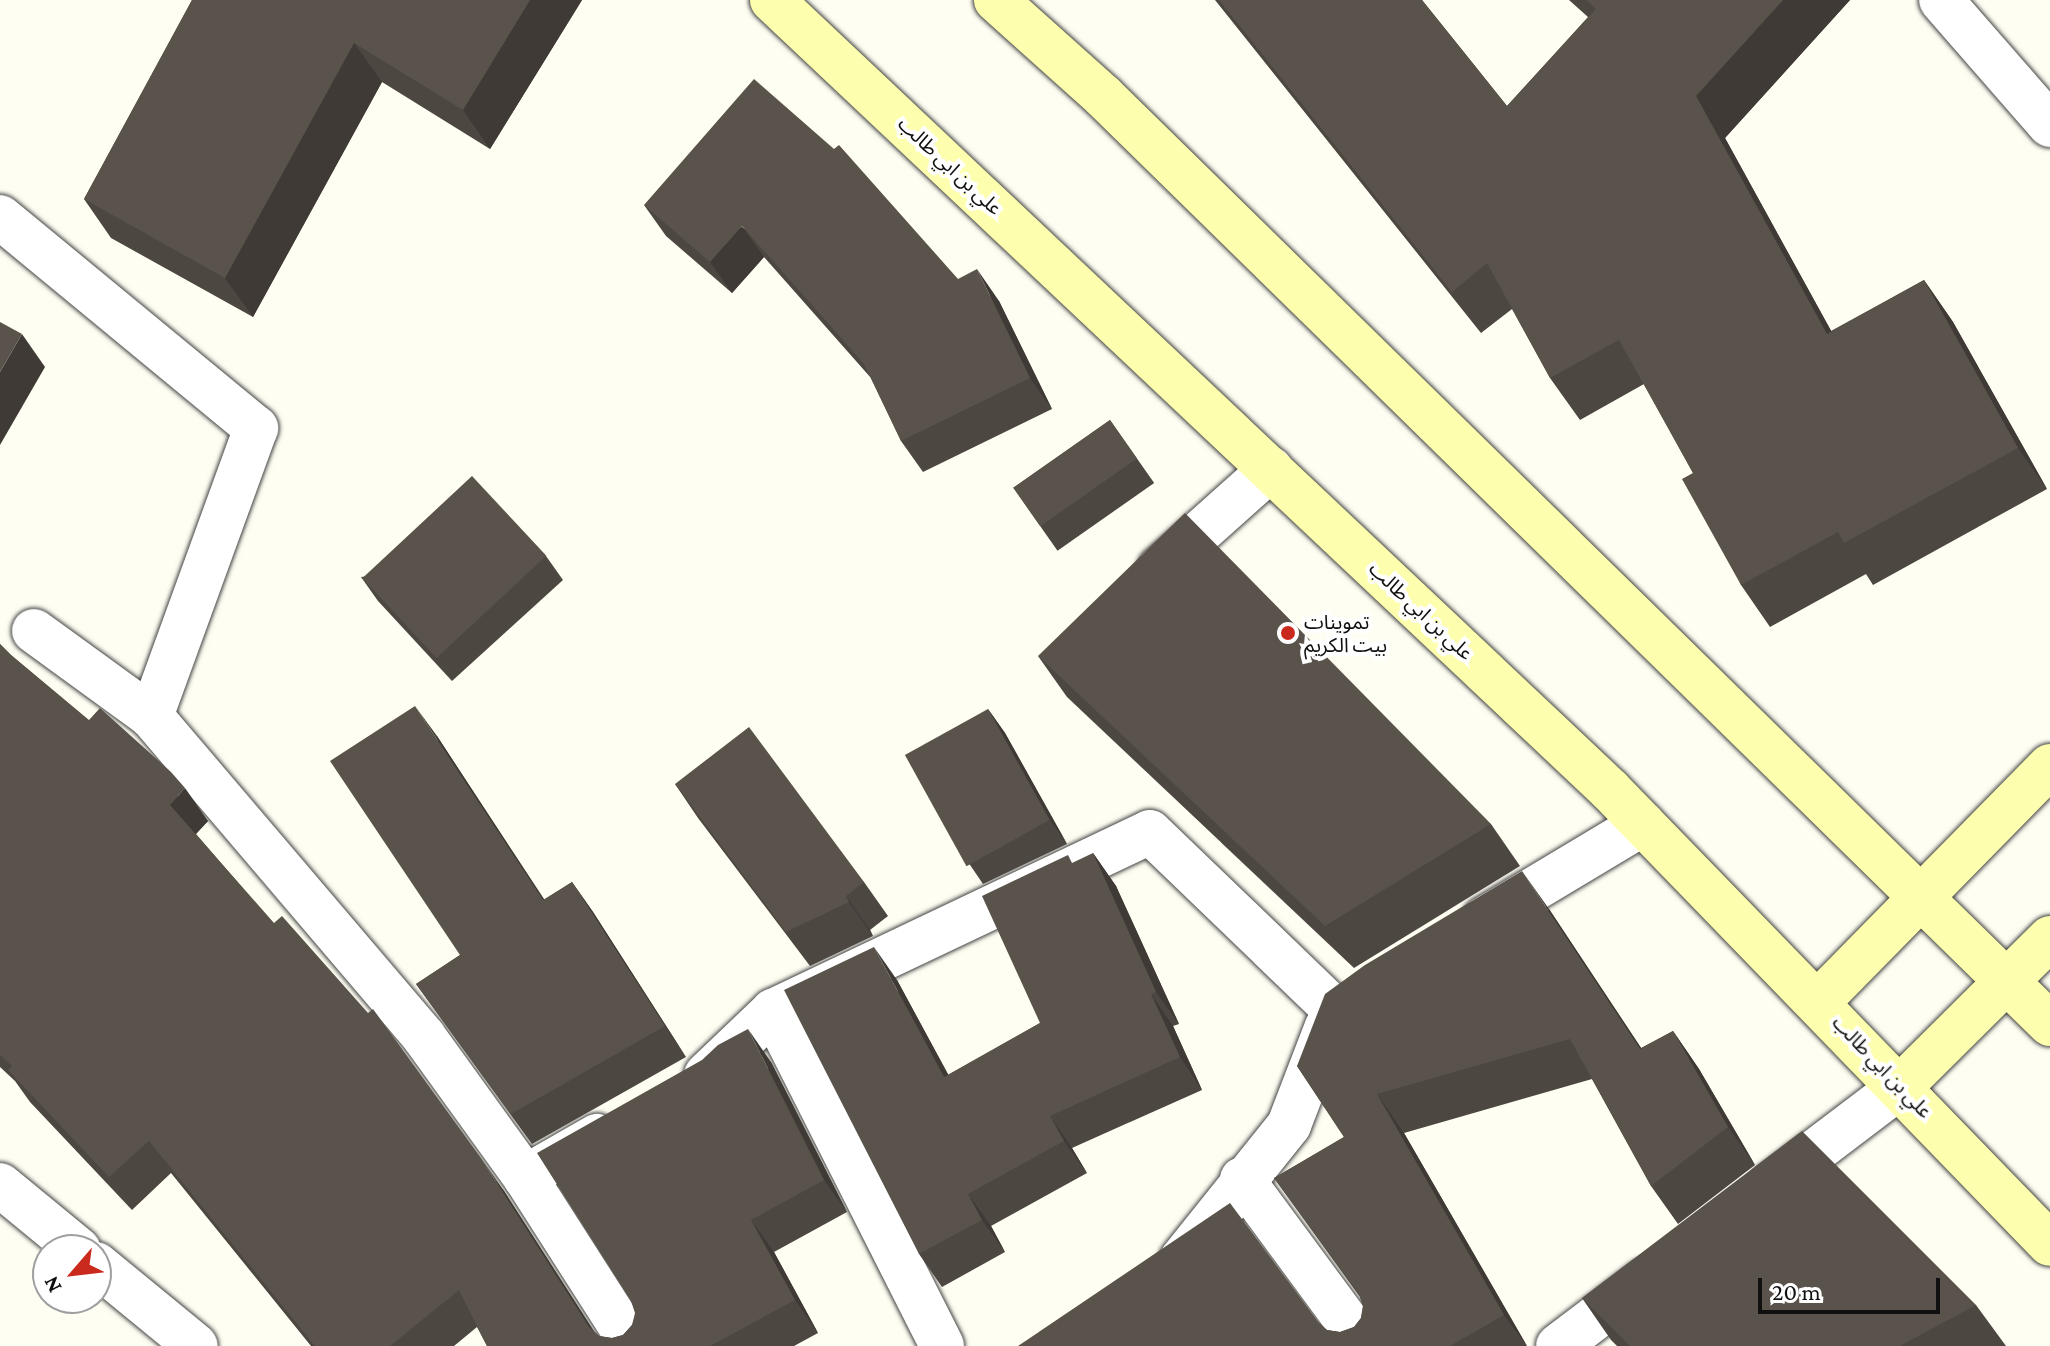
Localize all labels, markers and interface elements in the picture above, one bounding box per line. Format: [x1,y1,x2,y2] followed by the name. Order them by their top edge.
[893,112,1007,220] street label: علي بن ابي طالب
[1364,557,1478,665] street label: علي بن ابي طالب
[1304,610,1387,657] place label: تموينات بيت الكريم
[1279,624,1297,642] marker: تموينات بيت الكريم
[1827,1011,1937,1123] street label: علي بن ابي طالب
[32,1234,112,1314] north arrow
[1762,1262,1944,1312] scale bar
[38,1272,67,1297] text: N
[1772,1278,1821,1305] text: 20 m

